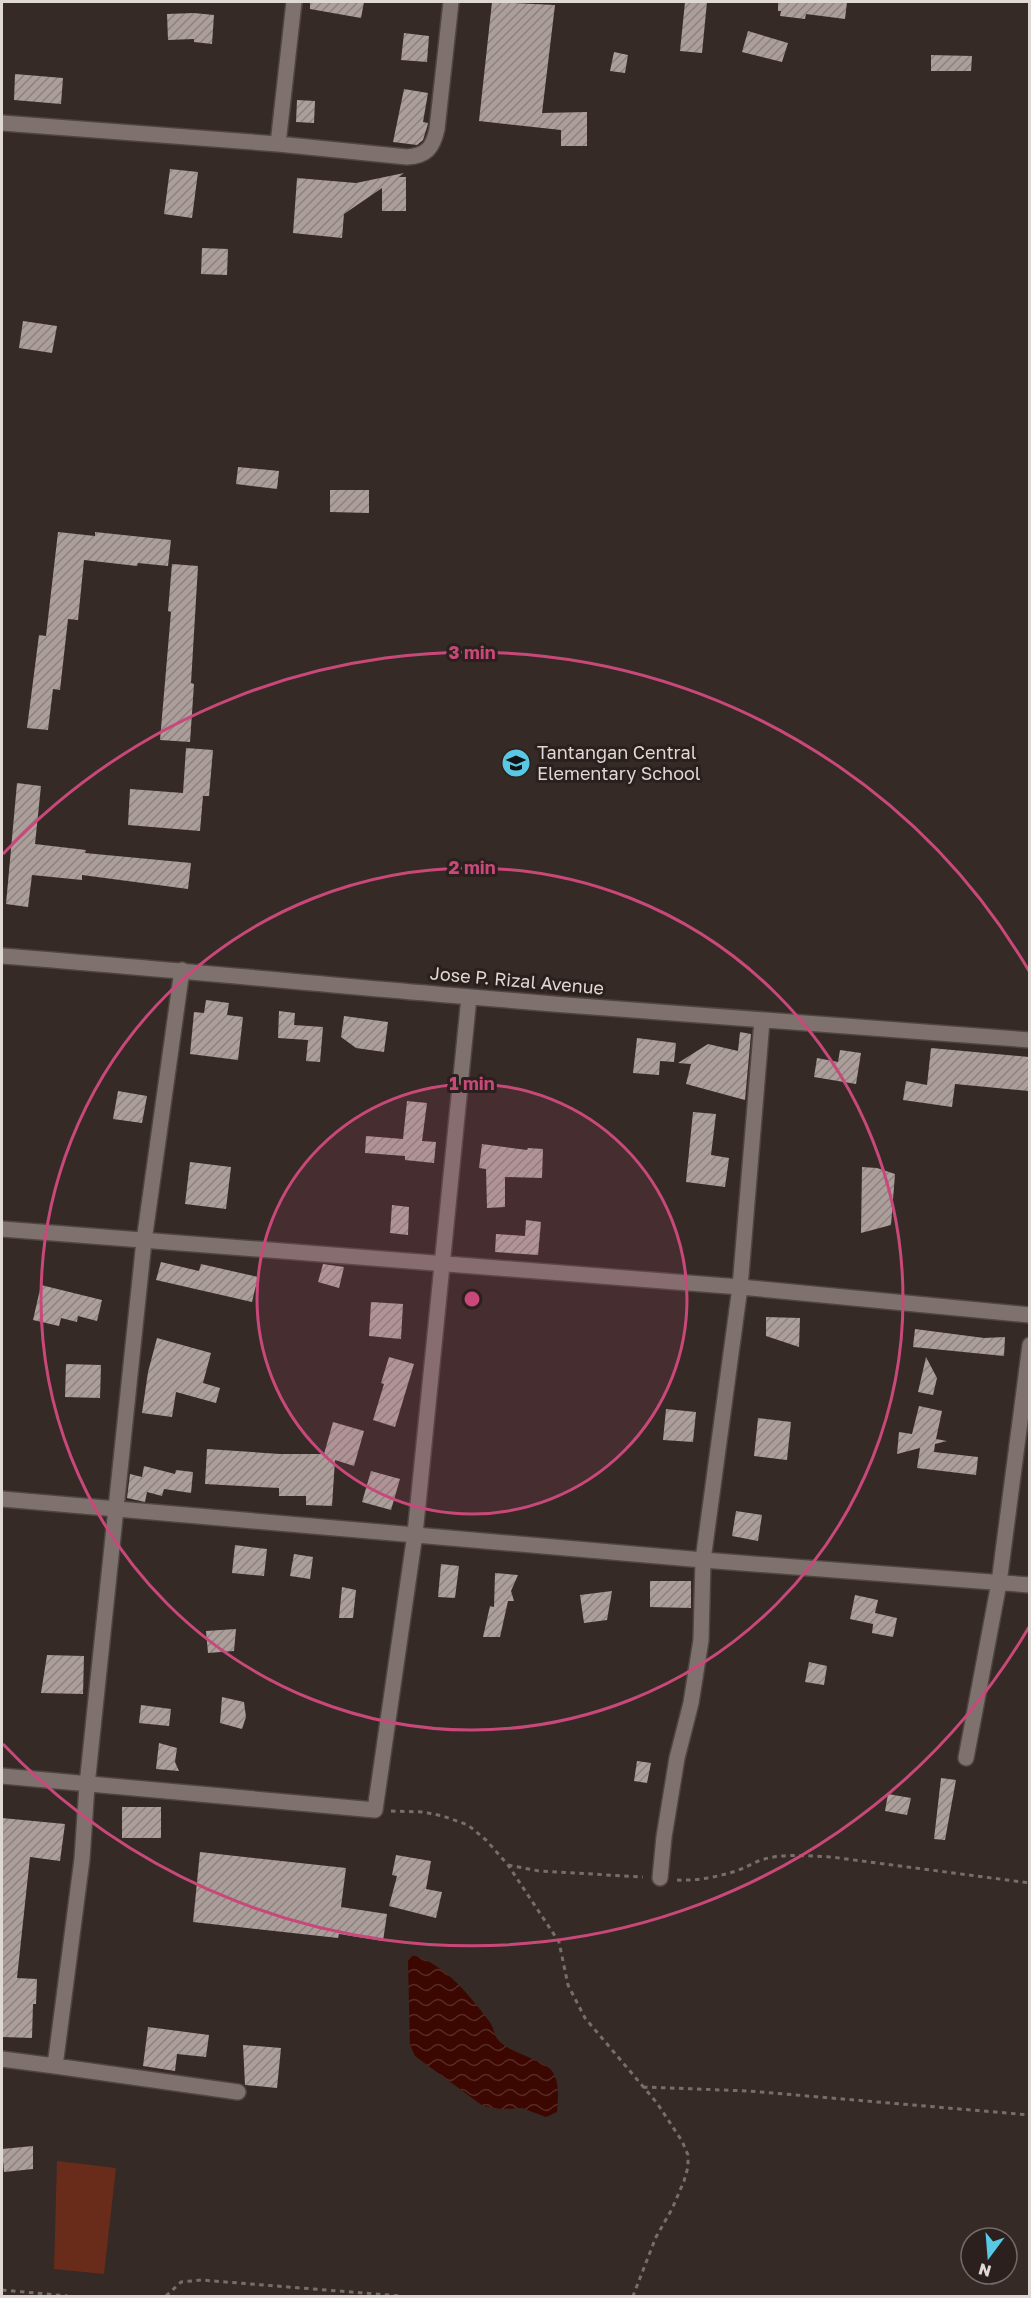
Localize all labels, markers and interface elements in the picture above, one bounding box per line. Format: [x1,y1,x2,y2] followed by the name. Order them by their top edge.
[448,641,496,663] text: 3 min
[537,741,701,784] place label: Tantangan Central Elementary School
[500,747,532,779] school or university icon: Tantangan Central Elementary School
[448,856,496,878] text: 2 min
[429,961,605,999] street label: Jose P. Rizal Avenue
[449,1072,495,1094] text: 1 min
[462,1289,482,1309] centre of rings
[959,2226,1019,2286] north arrow
[976,2259,993,2282] text: N

